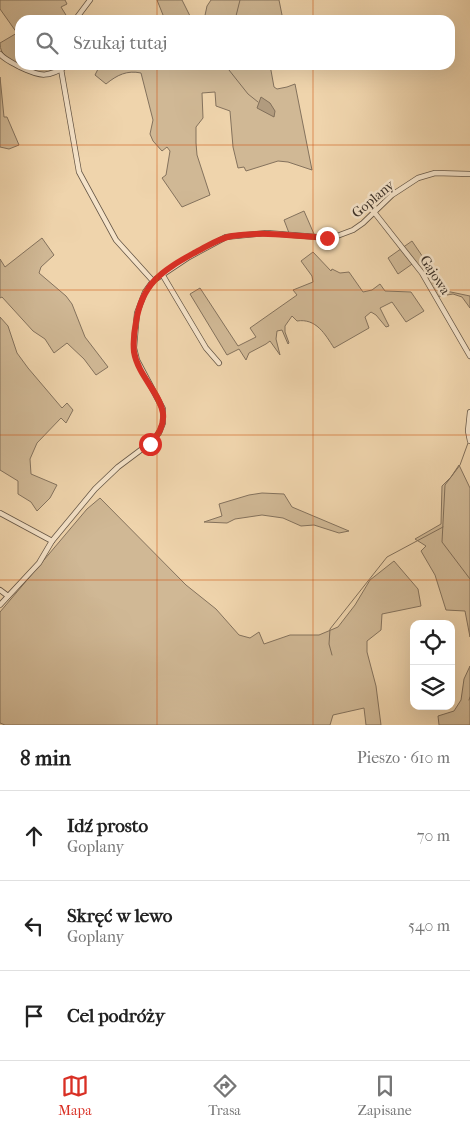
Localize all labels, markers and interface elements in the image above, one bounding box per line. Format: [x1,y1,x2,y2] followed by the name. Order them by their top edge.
[15,15,455,70] search box
[33,29,61,57] icon: search
[73,32,167,54] text: Szukaj tutaj
[348,176,398,222] street label: Goplany
[316,227,339,250] route end
[416,252,454,298] street label: Gajowa
[139,433,162,456] route start
[410,620,455,710] map controls
[410,620,455,665] button: locate
[410,665,455,710] button: layers
[20,746,71,770] text: 8 min
[357,748,450,767] text: Pieszo · 610 m
[67,815,148,837] text: Idź prosto
[20,822,48,850] icon: ahead
[417,826,450,845] text: 70 m
[67,837,124,856] text: Goplany
[67,905,173,927] text: Skręć w lewo
[20,912,48,940] icon: left
[408,916,450,935] text: 540 m
[67,927,124,946] text: Goplany
[20,1002,48,1030] icon: arrive
[67,1005,165,1027] text: Cel podróży
[58,1072,92,1119] tab: Mapa
[208,1072,241,1119] tab: Trasa
[357,1072,412,1119] tab: Zapisane

